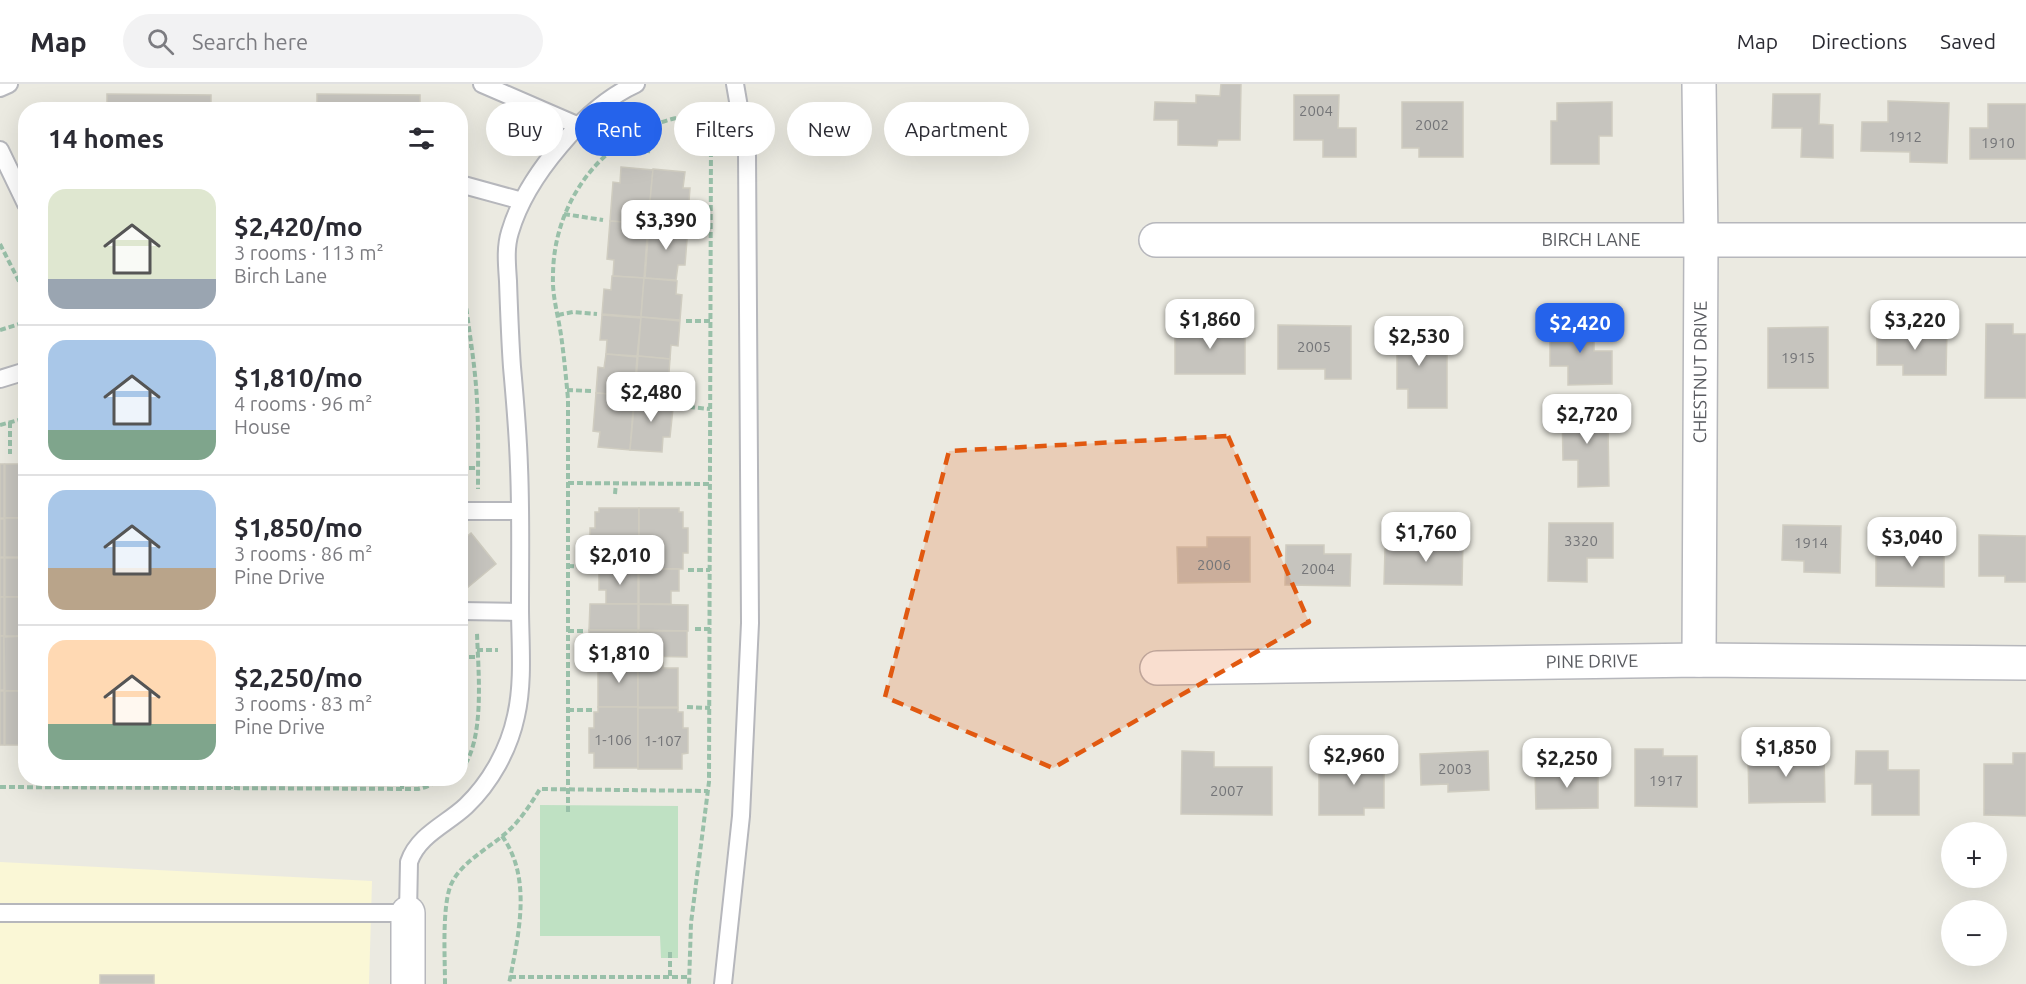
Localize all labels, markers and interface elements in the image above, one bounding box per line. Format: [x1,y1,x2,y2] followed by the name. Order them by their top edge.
[123,14,543,68] search box
[144,25,177,58] icon: search
[30,26,87,57] text: Map
[192,29,308,54] text: Search here
[1737,29,1778,53] text: Map
[1811,29,1907,53] text: Directions
[1940,29,1996,53] text: Saved
[486,102,563,156] chip: Buy
[575,102,662,156] chip: Rent
[674,102,775,156] chip: Filters
[787,102,872,156] chip: New
[884,102,1029,156] chip: Apartment
[1299,102,1333,119] house number: 2004
[1415,116,1449,133] house number: 2002
[405,122,438,155] icon: filters
[48,124,164,153] text: 14 homes
[1888,128,1922,145] house number: 1912
[1981,134,2015,151] house number: 1910
[617,200,715,251] pin: $3,390
[635,208,697,231] text: $3,390
[234,212,363,241] text: $2,420/mo
[96,213,168,285] icon: home
[1541,229,1641,249] street label: BIRCH LANE
[234,241,384,264] text: 3 rooms · 113 m²
[234,264,327,287] text: Birch Lane
[1161,299,1259,350] pin: $1,860
[1866,300,1964,351] pin: $3,220
[1689,301,1710,443] street label: CHESTNUT DRIVE
[1531,303,1629,354] pin: $2,420
[1179,307,1241,330] text: $1,860
[1884,308,1946,331] text: $3,220
[1549,311,1611,334] text: $2,420
[1370,316,1468,367] pin: $2,530
[1388,324,1450,347] text: $2,530
[1297,338,1331,355] house number: 2005
[1781,349,1815,366] house number: 1915
[234,363,363,392] text: $1,810/mo
[96,364,168,436] icon: home
[602,372,700,423] pin: $2,480
[620,380,682,403] text: $2,480
[234,392,372,415] text: 4 rooms · 96 m²
[1538,394,1636,445] pin: $2,720
[1556,402,1618,425] text: $2,720
[234,415,291,438] text: House
[1377,512,1475,563] pin: $1,760
[234,513,363,542] text: $1,850/mo
[96,514,168,586] icon: home
[1863,517,1961,568] pin: $3,040
[1395,520,1457,543] text: $1,760
[1881,525,1943,548] text: $3,040
[1564,532,1598,549] house number: 3320
[1794,534,1828,551] house number: 1914
[571,535,669,586] pin: $2,010
[234,542,372,565] text: 3 rooms · 86 m²
[589,543,651,566] text: $2,010
[1197,556,1231,573] house number: 2006
[1301,560,1335,577] house number: 2004
[234,565,325,588] text: Pine Drive
[570,633,668,684] pin: $1,810
[588,641,650,664] text: $1,810
[1546,650,1638,671] street label: PINE DRIVE
[234,663,363,692] text: $2,250/mo
[96,664,168,736] icon: home
[234,692,372,715] text: 3 rooms · 83 m²
[234,715,325,738] text: Pine Drive
[1737,727,1835,778] pin: $1,850
[594,731,632,748] house number: 1-106
[644,732,682,749] house number: 1-107
[1305,735,1403,786] pin: $2,960
[1755,735,1817,758] text: $1,850
[1518,738,1616,789] pin: $2,250
[1323,743,1385,766] text: $2,960
[1536,746,1598,769] text: $2,250
[1438,760,1472,777] house number: 2003
[1649,772,1683,789] house number: 1917
[1210,782,1244,799] house number: 2007
[1941,822,2007,966] map controls
[1941,822,2007,888] button: +
[1941,900,2007,966] button: −

